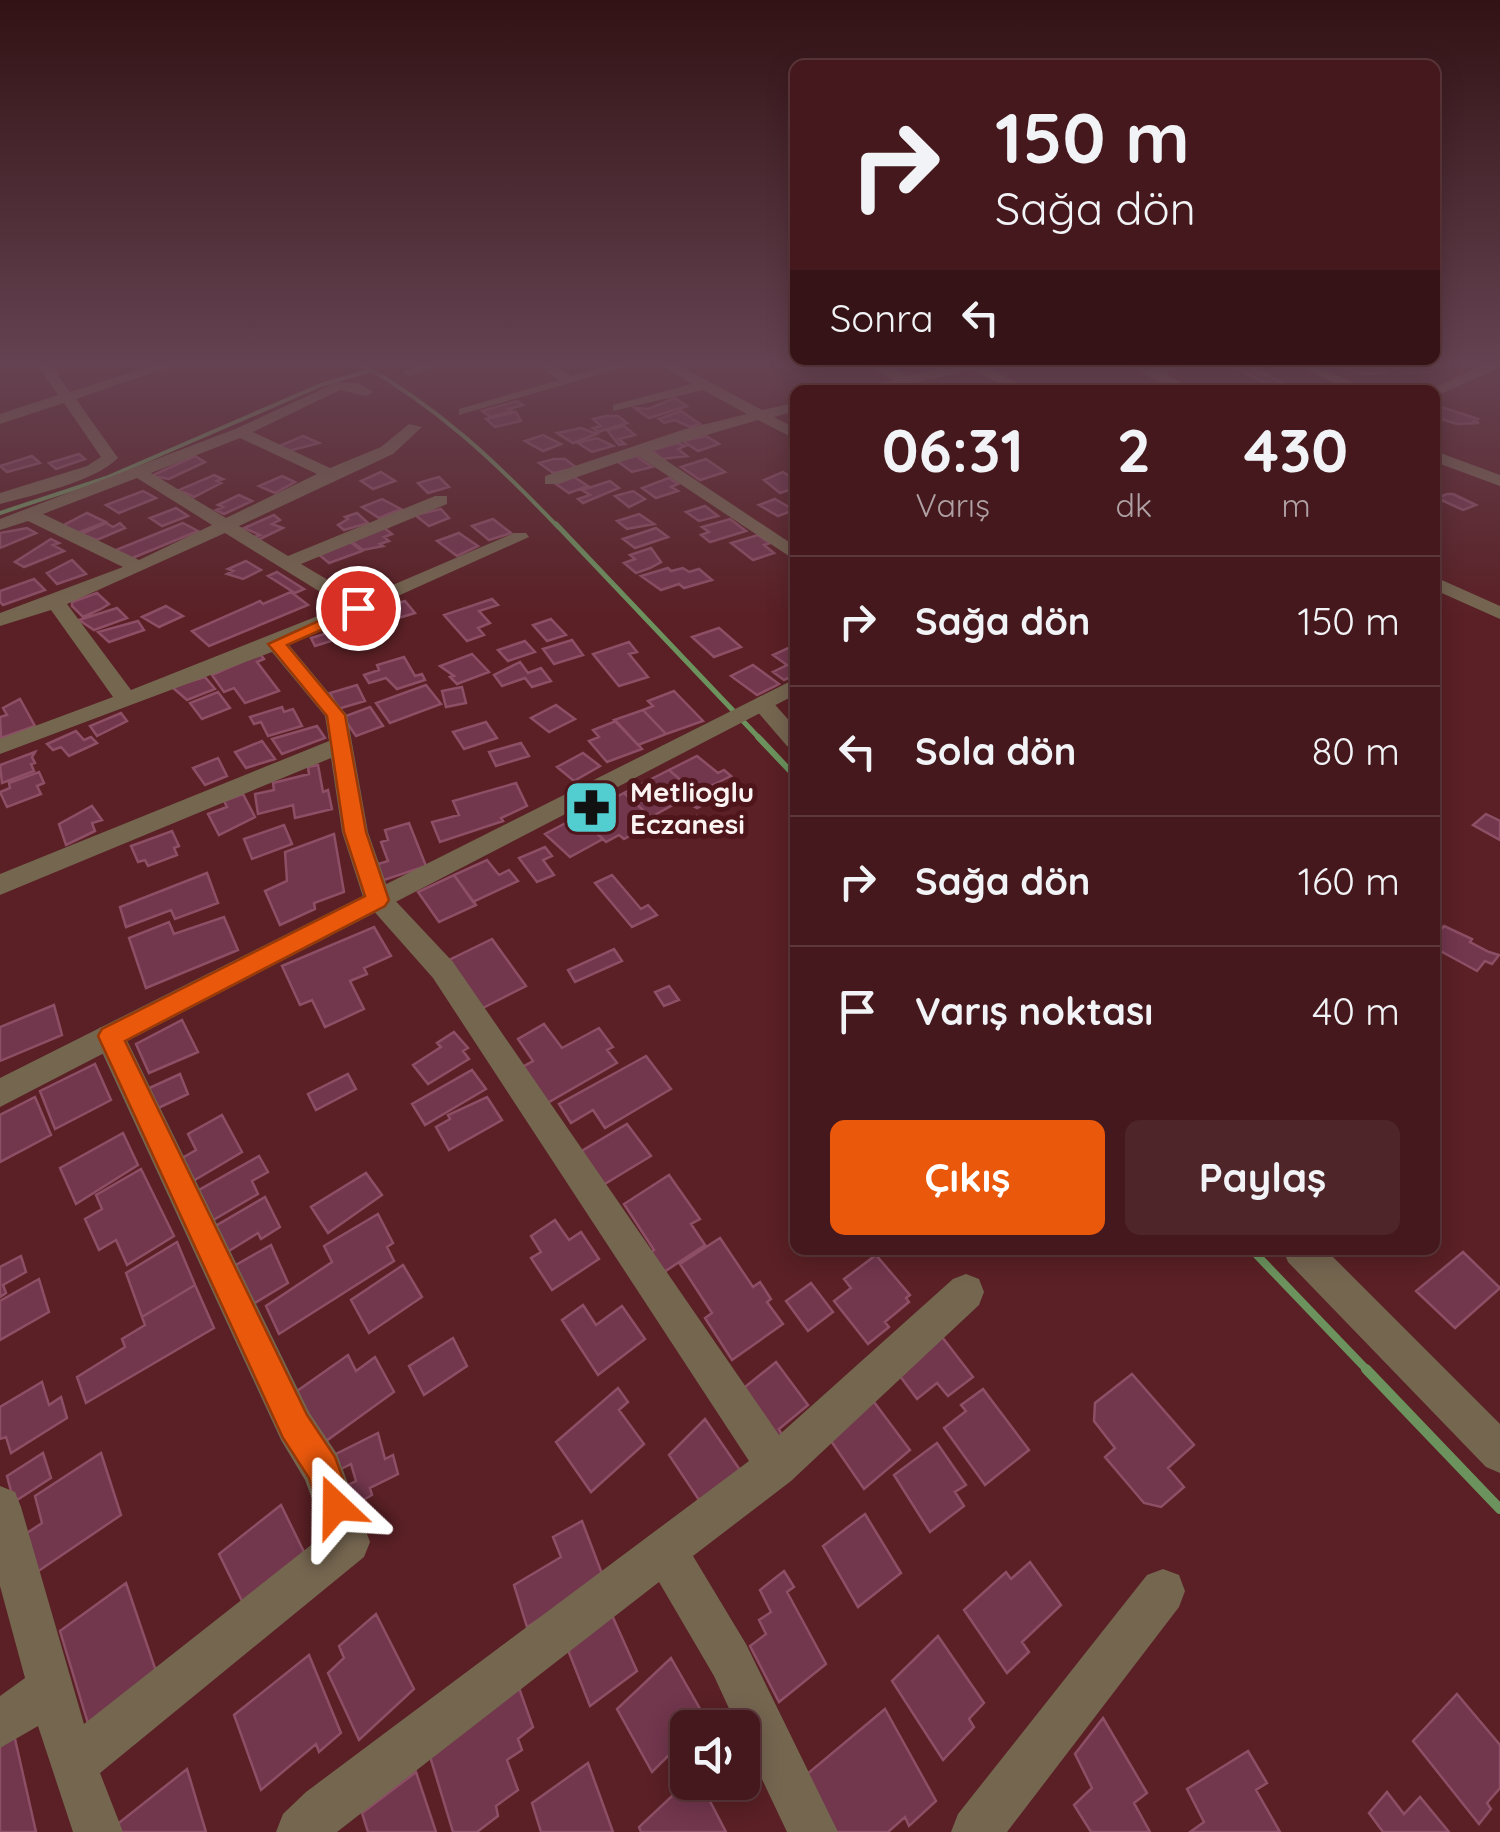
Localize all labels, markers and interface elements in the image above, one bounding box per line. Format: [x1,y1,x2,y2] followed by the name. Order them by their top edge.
[995,93,1190,181] text: 150 m
[830,100,960,230] icon: right
[995,180,1196,236] text: Sağa dön
[953,290,1008,345] icon: left
[830,294,933,342] text: Sonra
[882,412,1024,487] text: 06:31
[1117,412,1151,487] text: 2
[1244,412,1348,487] text: 430
[916,485,990,525] text: Varış
[1116,485,1152,525] text: dk
[1281,485,1311,525] text: m
[316,566,401,651] pin
[331,581,386,636] icon: arrive
[830,594,885,649] icon: right
[915,597,1091,645] text: Sağa dön
[1298,597,1400,645] text: 150 m
[830,724,885,779] icon: left
[915,727,1076,775] text: Sola dön
[1312,727,1400,775] text: 80 m
[630,774,754,841] place label: Metlioglu Eczanesi
[561,778,621,838] pharmacy icon: Metlioglu Eczanesi
[830,854,885,909] icon: right
[915,857,1091,905] text: Sağa dön
[1298,857,1400,905] text: 160 m
[830,984,885,1039] icon: arrive
[915,987,1153,1035] text: Varış noktası
[1312,987,1400,1035] text: 40 m
[830,1120,1105,1235] button: Çıkış
[1125,1120,1400,1235] button: Paylaş
[284,1454,388,1558] position arrow
[670,1710,760,1800] map controls
[670,1710,760,1800] button: sound

